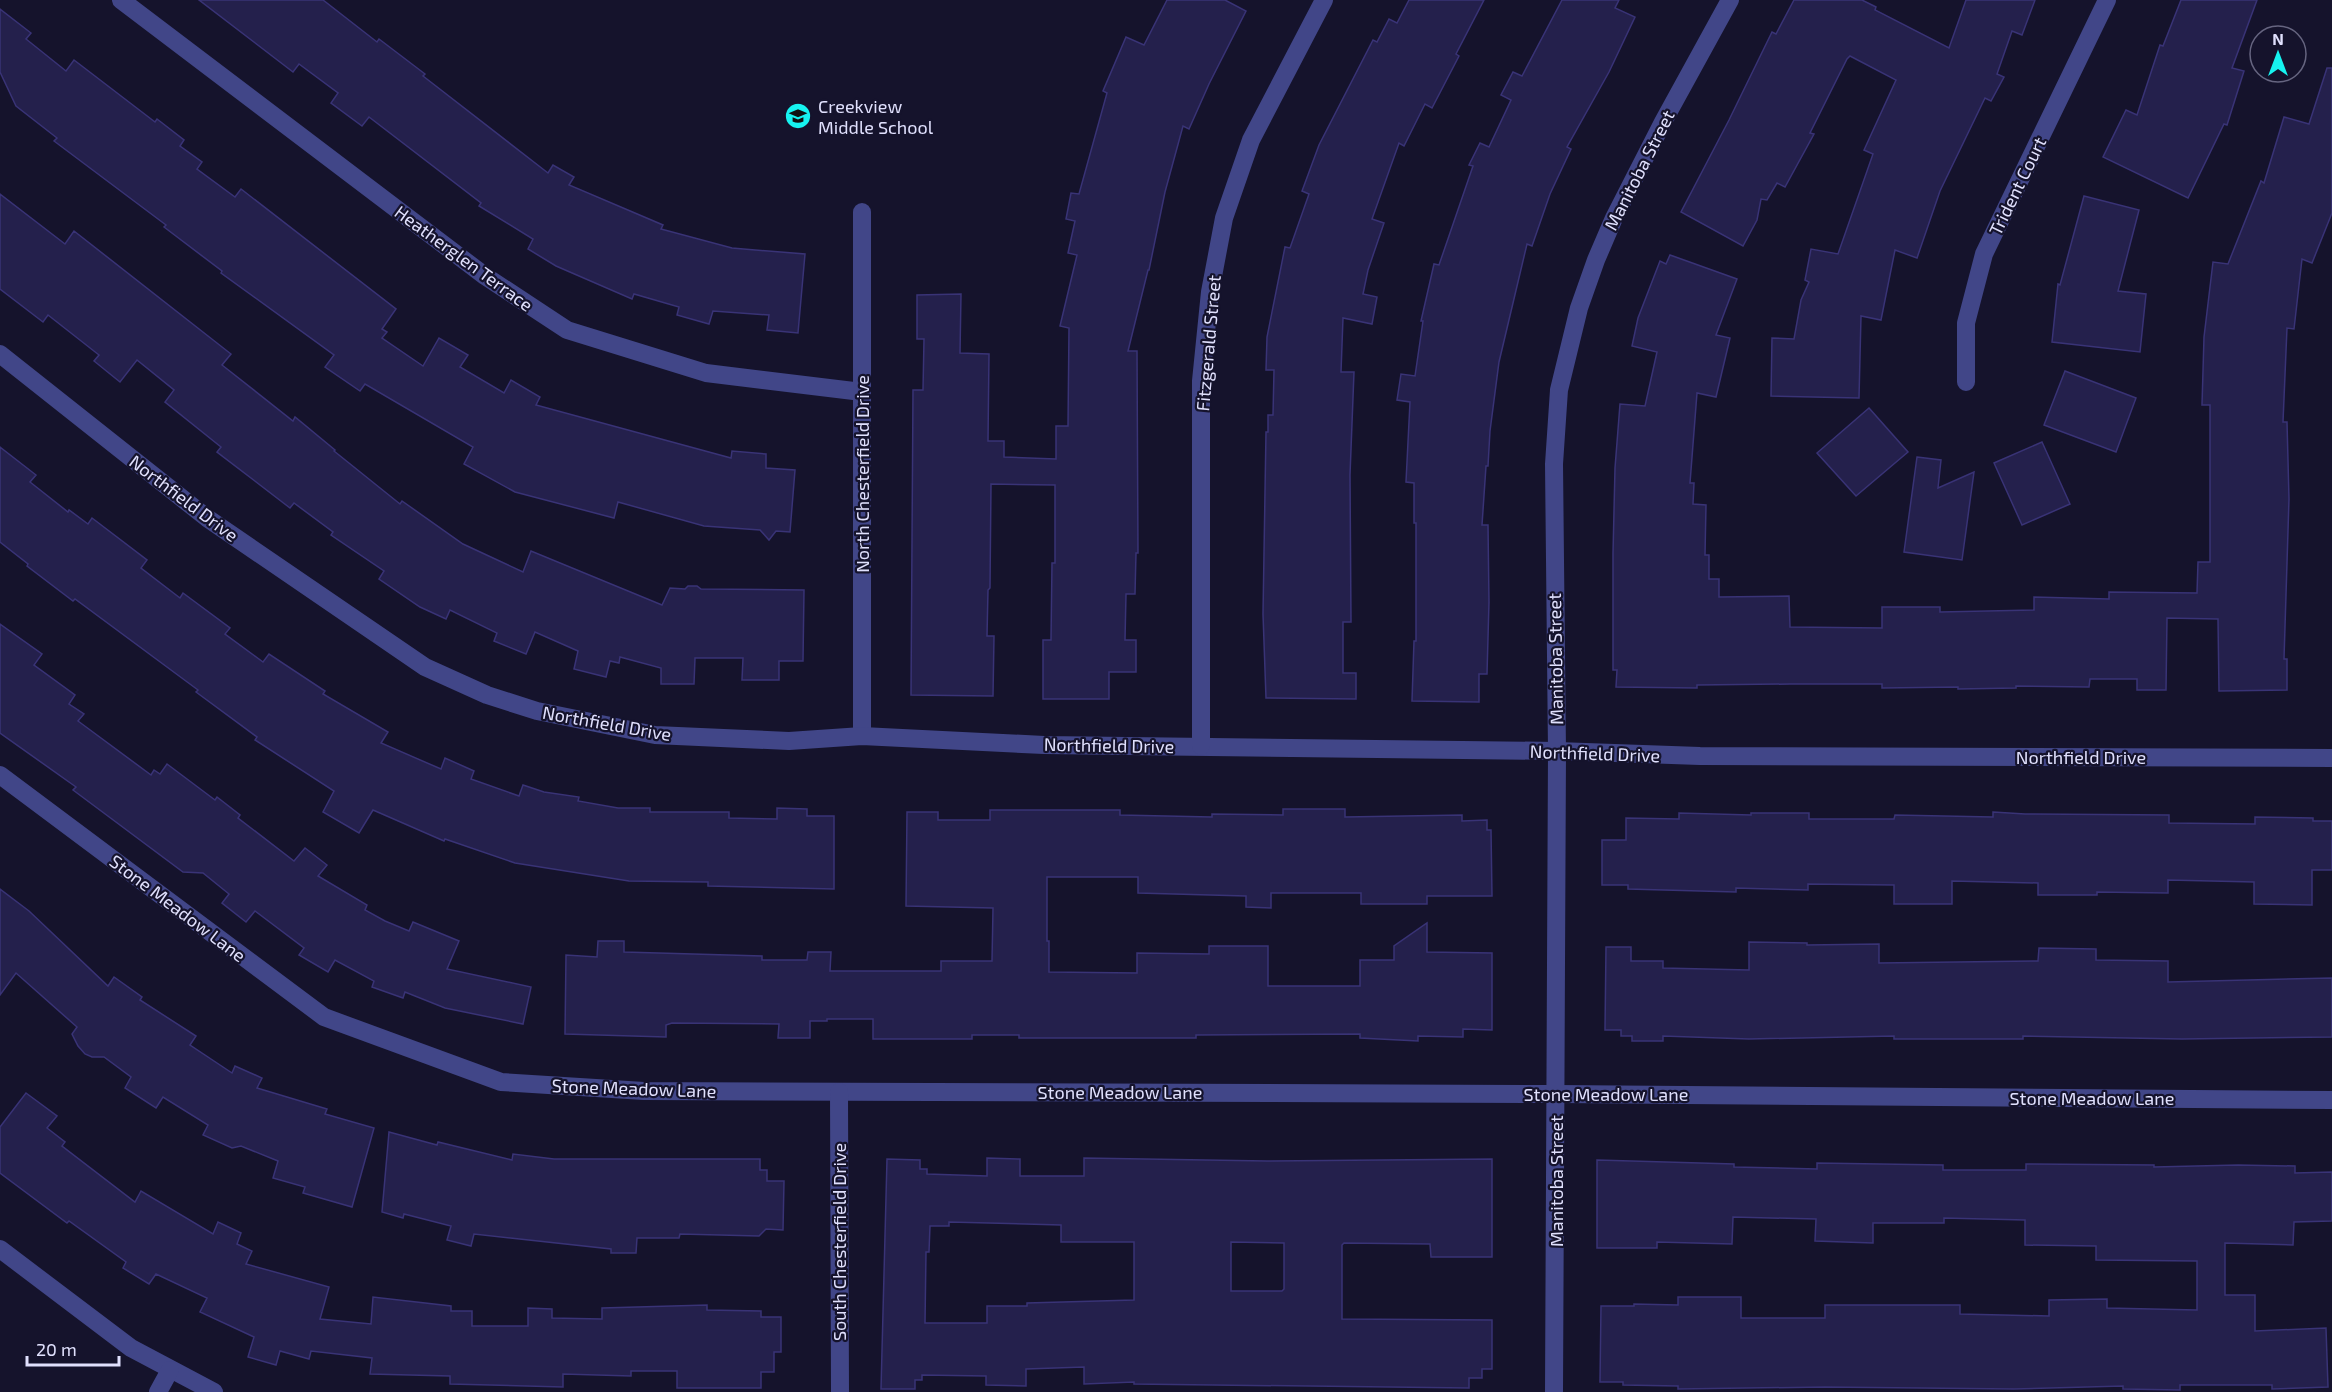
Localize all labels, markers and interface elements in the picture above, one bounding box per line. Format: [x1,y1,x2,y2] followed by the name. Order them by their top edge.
[2248,24,2308,84] north arrow
[2272,29,2284,48] text: N
[818,95,934,138] place label: Creekview Middle School
[783,101,813,131] school or university icon: Creekview Middle School
[1599,106,1679,234] street label: Manitoba Street
[1984,133,2050,239] street label: Trident Court
[391,200,537,316] street label: Heatherglen Terrace
[1191,274,1225,412] street label: Fitzgerald Street
[851,375,873,573] street label: North Chesterfield Drive
[125,450,243,546] street label: Northfield Drive
[1543,593,1567,725] street label: Manitoba Street
[541,701,673,745] street label: Northfield Drive
[1044,733,1174,757] street label: Northfield Drive
[1529,740,1661,766] street label: Northfield Drive
[2016,746,2146,768] street label: Northfield Drive
[106,850,250,966] street label: Stone Meadow Lane
[551,1074,717,1102] street label: Stone Meadow Lane
[1038,1081,1202,1103] street label: Stone Meadow Lane
[1524,1083,1688,1105] street label: Stone Meadow Lane
[2010,1087,2174,1109] street label: Stone Meadow Lane
[1545,1115,1567,1247] street label: Manitoba Street
[828,1143,850,1341] street label: South Chesterfield Drive
[27,1329,118,1367] scale bar
[36,1338,77,1360] text: 20 m

